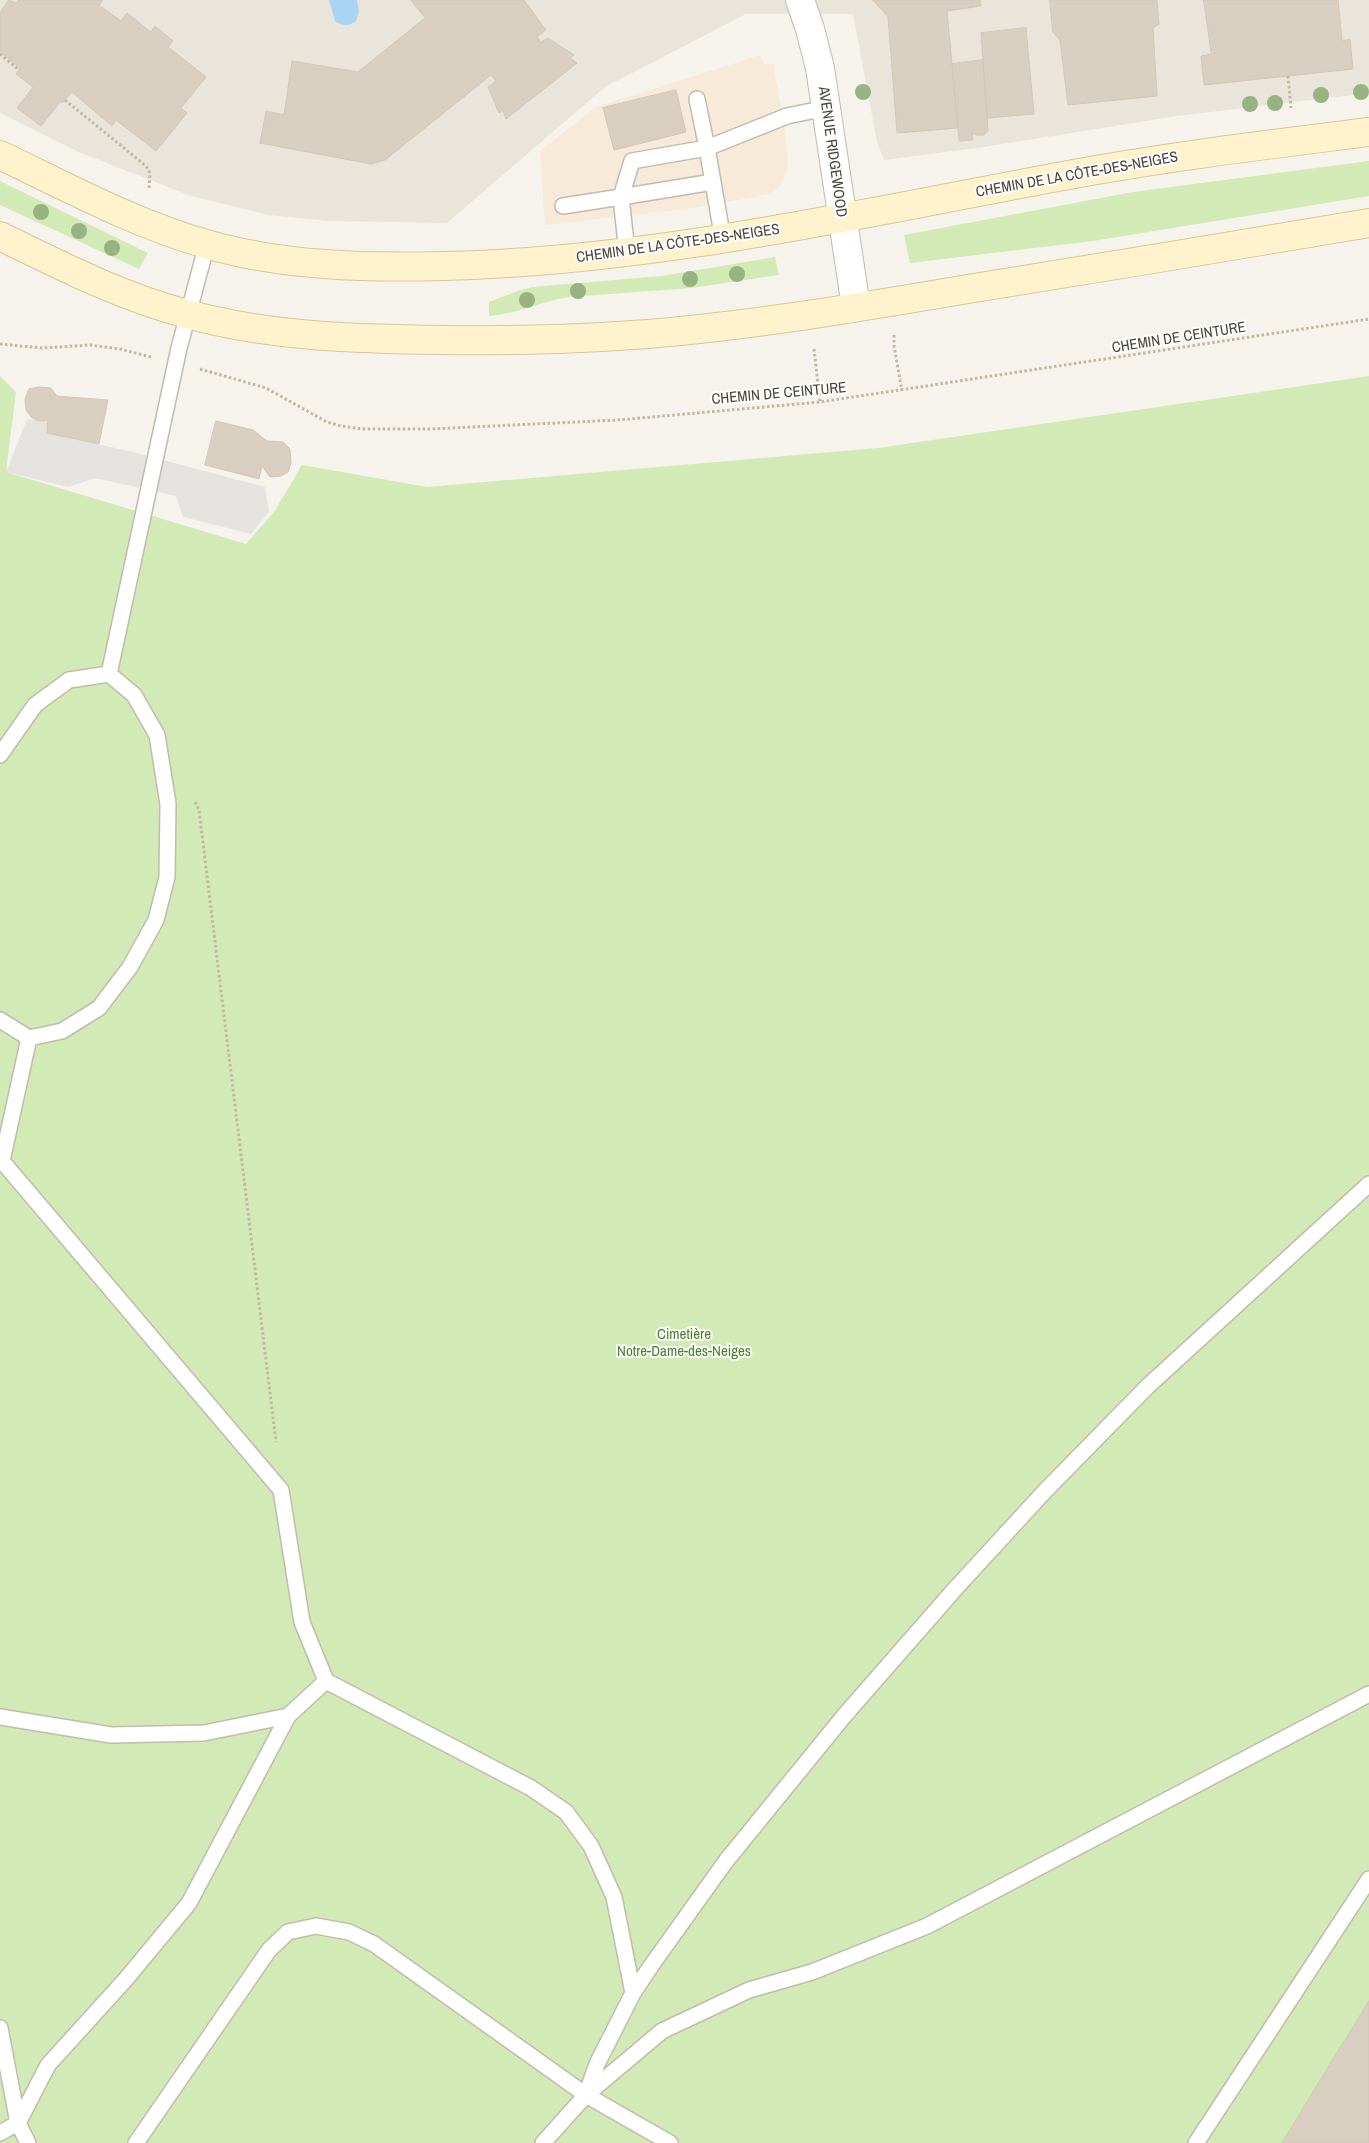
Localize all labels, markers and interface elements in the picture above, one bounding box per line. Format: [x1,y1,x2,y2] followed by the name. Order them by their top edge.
[814,86,850,218] street label: AVENUE RIDGEWOOD
[974,148,1180,202] street label: CHEMIN DE LA CÔTE-DES-NEIGES
[575,221,781,267] street label: CHEMIN DE LA CÔTE-DES-NEIGES
[1111,319,1247,357] street label: CHEMIN DE CEINTURE
[711,379,847,409] street label: CHEMIN DE CEINTURE
[617,1326,751,1361] park label: Cimetière Notre-Dame-des-Neiges

